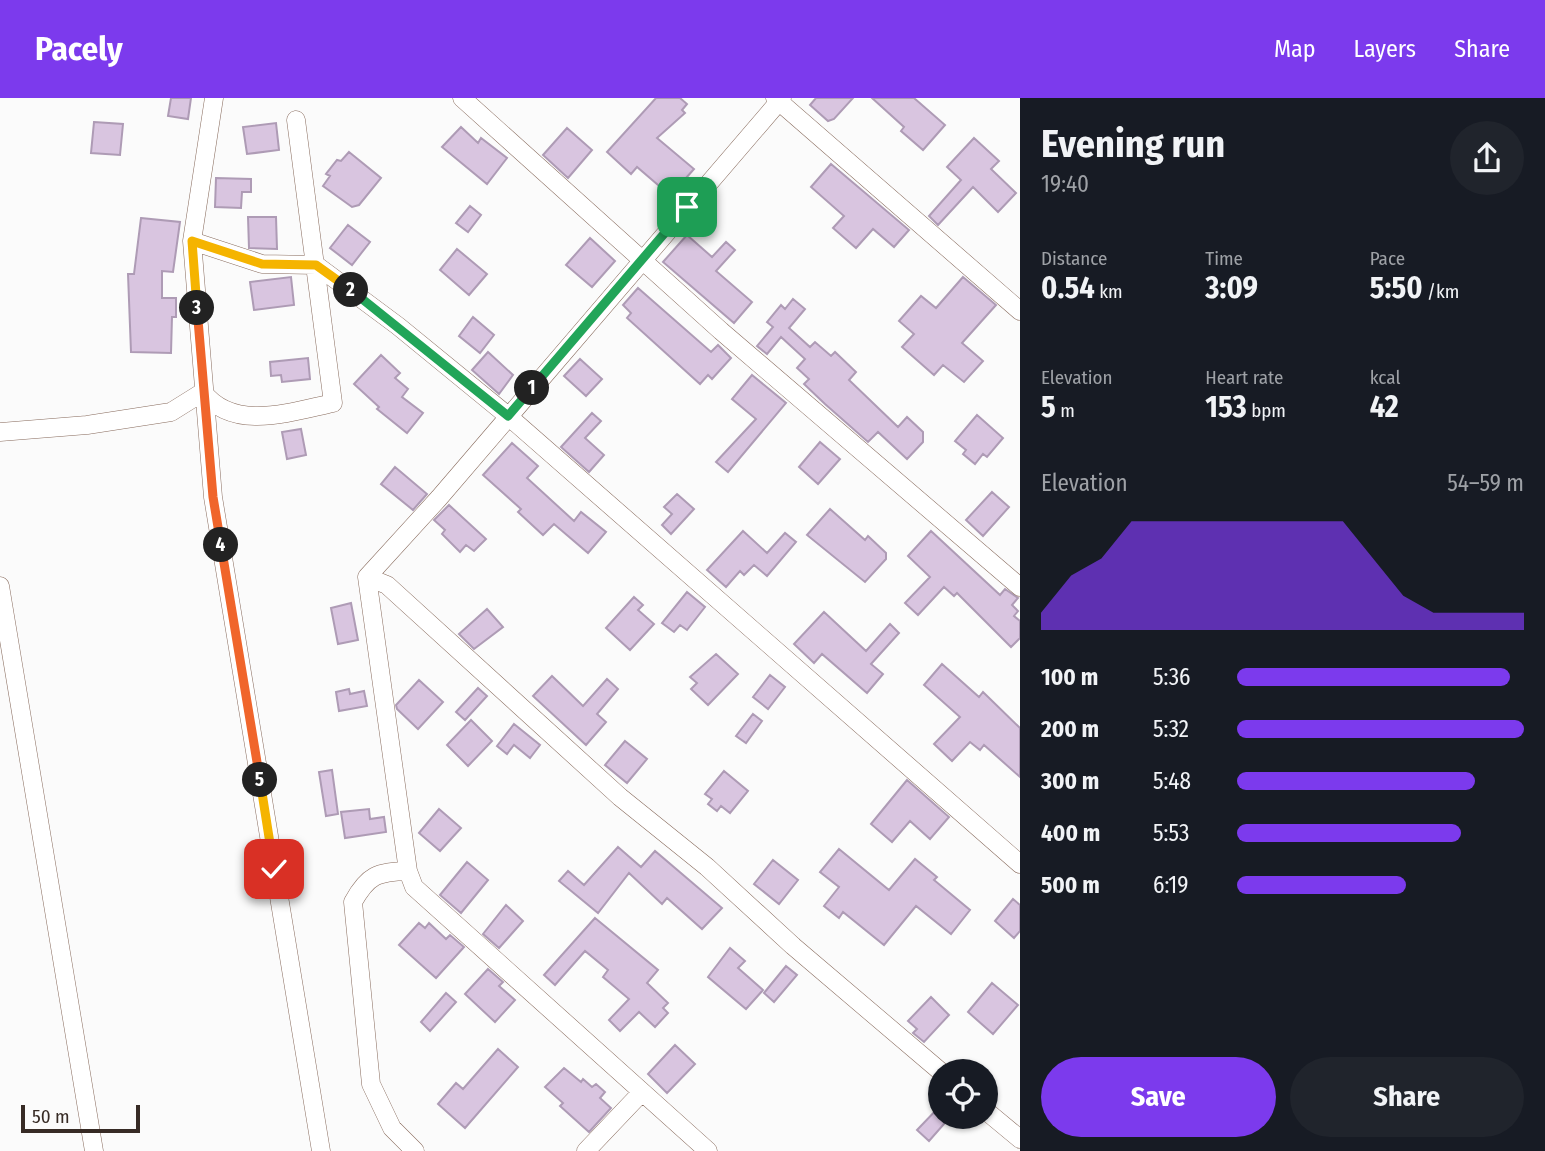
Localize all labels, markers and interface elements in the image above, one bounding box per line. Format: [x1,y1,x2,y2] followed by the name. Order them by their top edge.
[35,29,123,69] text: Pacely
[1274,35,1316,63] text: Map
[1354,35,1416,63] text: Layers
[1454,35,1510,63] text: Share
[1041,121,1225,167] text: Evening run
[1450,121,1524,195] button: share
[1041,170,1089,198] text: 19:40
[657,177,717,237] pin
[668,188,706,226] icon: arrive
[1041,247,1108,270] text: Distance
[1205,247,1243,270] text: Time
[1370,247,1405,270] text: Pace
[1041,270,1095,306] text: 0.54
[1205,270,1258,306] text: 3:09
[1370,270,1423,306] text: 5:50
[334,272,368,308] pin: 2
[346,278,355,301] text: 2
[1095,280,1123,303] text: km
[1423,280,1459,303] text: /km
[180,290,214,326] pin: 3
[192,296,201,319] text: 3
[1041,366,1113,389] text: Elevation
[1205,366,1283,389] text: Heart rate
[1370,366,1400,389] text: kcal
[514,370,550,406] pin: 1
[527,376,536,399] text: 1
[1041,389,1056,425] text: 5
[1205,389,1247,425] text: 153
[1370,389,1399,425] text: 42
[1056,399,1075,422] text: m
[1247,399,1286,422] text: bpm
[1041,469,1128,497] text: Elevation
[1447,469,1524,497] text: 54–59 m
[204,528,238,562] pin: 4
[216,533,225,556] text: 4
[1041,663,1098,691] text: 100 m
[1153,663,1190,691] text: 5:36
[1041,715,1099,743] text: 200 m
[1153,715,1189,743] text: 5:32
[243,762,278,798] pin: 5
[1041,767,1099,795] text: 300 m
[1153,767,1191,795] text: 5:48
[255,768,264,791] text: 5
[1041,819,1100,847] text: 400 m
[1153,819,1189,847] text: 5:53
[244,839,304,899] pin
[255,850,293,888] icon: check
[1041,871,1100,899] text: 500 m
[1153,871,1189,899] text: 6:19
[1041,1057,1276,1137] button: Save
[1290,1057,1524,1137] button: Share
[928,1059,998,1129] map controls
[928,1059,998,1129] button: locate
[21,1102,140,1134] scale bar
[32,1105,70,1128] text: 50 m

